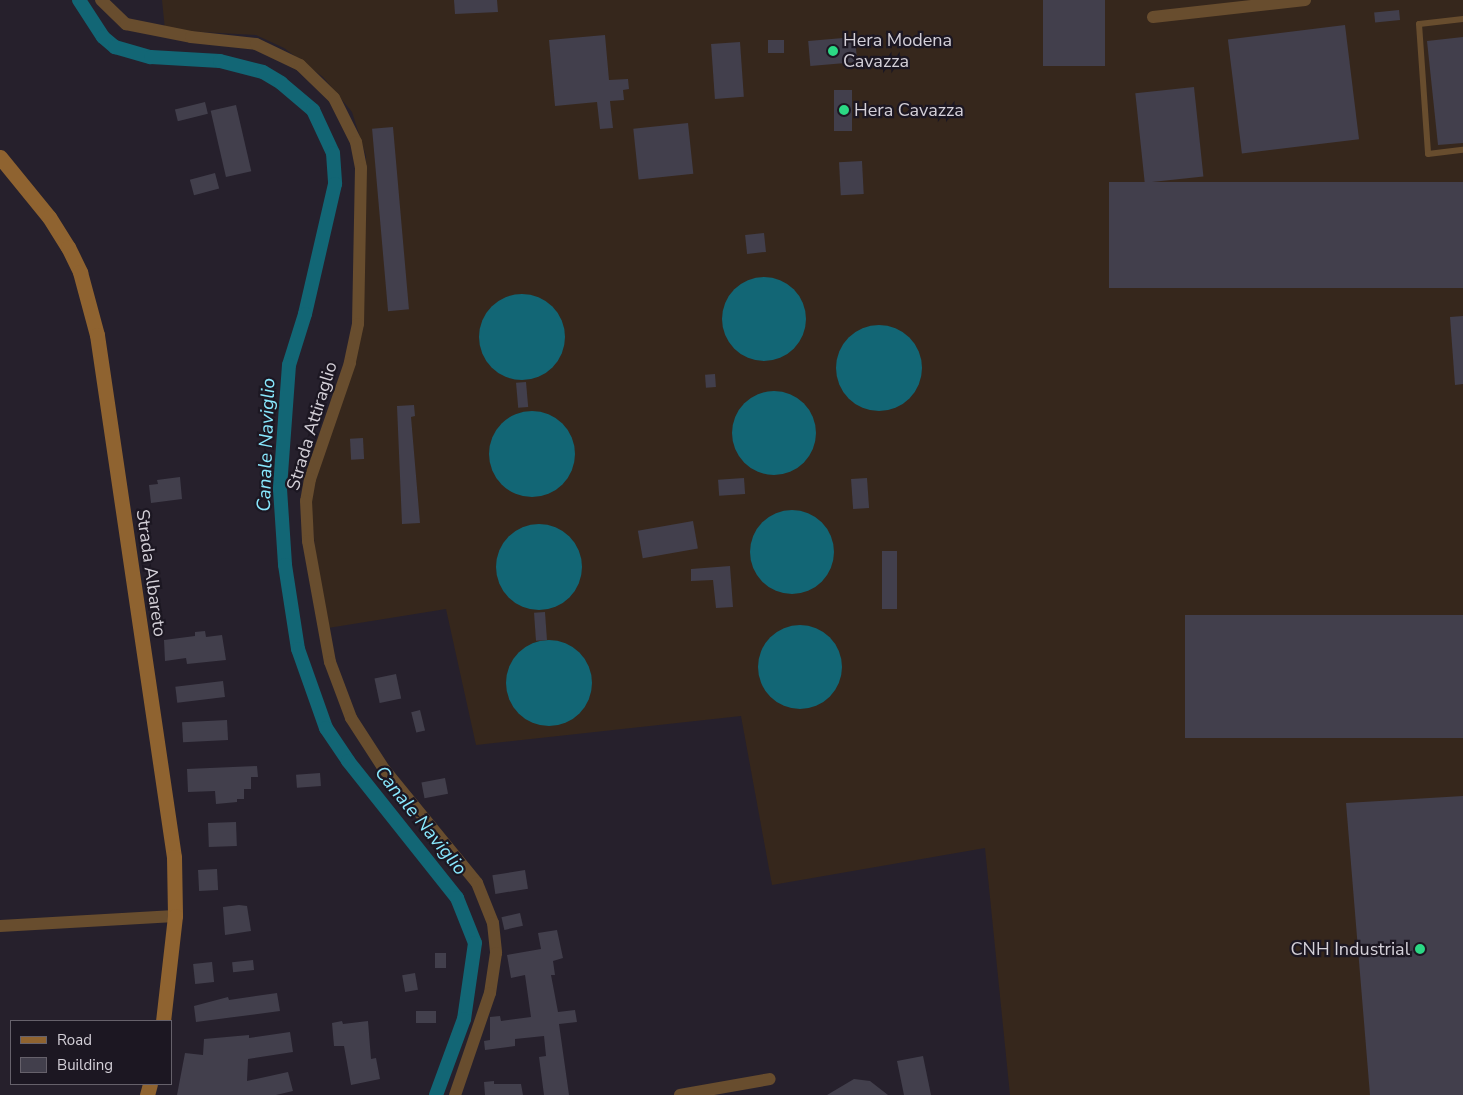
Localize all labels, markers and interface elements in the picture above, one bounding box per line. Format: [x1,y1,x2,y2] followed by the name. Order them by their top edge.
[843,30,952,72] place label: Hera Modena Cavazza
[827,45,839,57] marker: Hera Modena Cavazza
[854,99,964,121] place label: Hera Cavazza
[838,104,850,116] marker: Hera Cavazza
[282,359,342,493] street label: Strada Attiraglio
[253,378,281,512] water label: Canale Naviglio
[131,508,171,638] street label: Strada Albareto
[369,762,471,880] water label: Canale Naviglio
[1290,938,1410,960] place label: CNH Industrial
[1414,943,1426,955] marker: CNH Industrial
[10,1020,172,1085] legend
[57,1030,92,1050] text: Road
[57,1055,113,1075] text: Building

